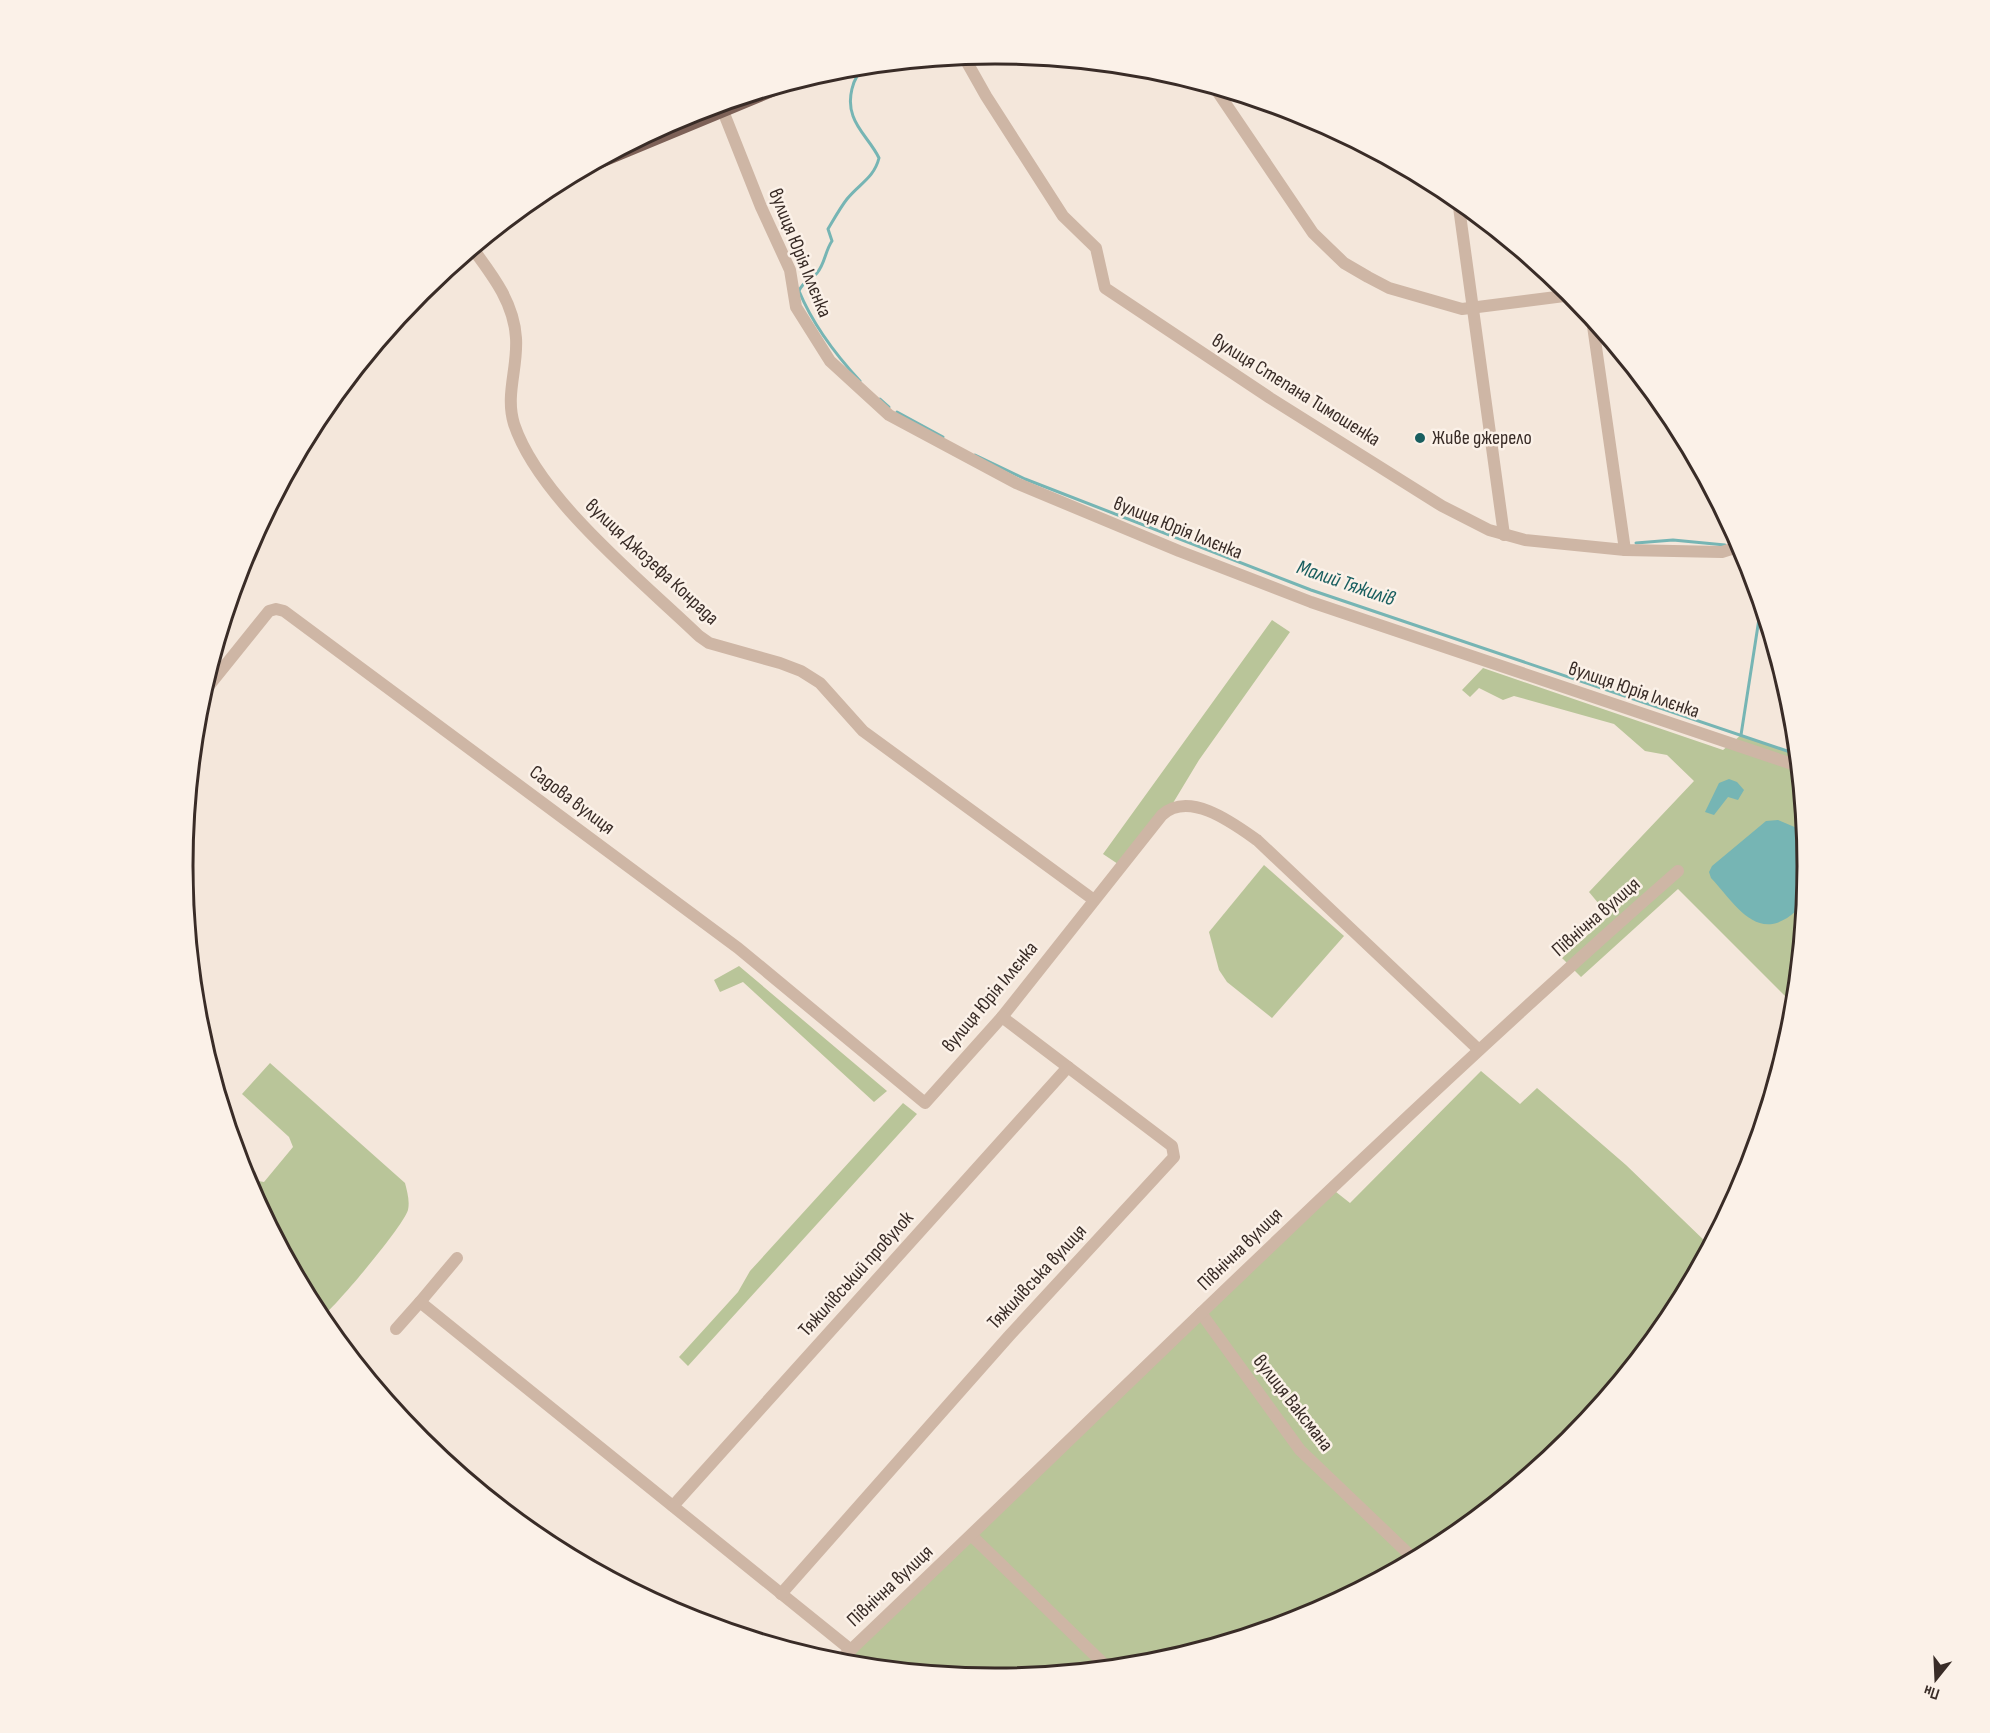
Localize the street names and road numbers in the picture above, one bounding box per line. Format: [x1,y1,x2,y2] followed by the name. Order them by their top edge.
[763,185,837,321] street label: вулиця Юрія Іллєнка
[1207,328,1385,452] street label: вулиця Степана Тимошенка
[1110,491,1246,565] street label: вулиця Юрія Іллєнка
[580,494,724,630] street label: вулиця Джозефа Конрада
[1565,656,1703,724] street label: вулиця Юрія Іллєнка
[525,760,619,840] street label: Садова вулиця
[1547,872,1645,962] street label: Північна вулиця
[937,937,1043,1057] street label: вулиця Юрія Іллєнка
[1192,1202,1288,1296] street label: Північна вулиця
[793,1206,919,1342] street label: Тяжилівський провулок
[982,1220,1092,1334] street label: Тяжилівська вулиця
[1248,1350,1338,1456] street label: вулиця Ваксмана
[842,1540,938,1632] street label: Північна вулиця

